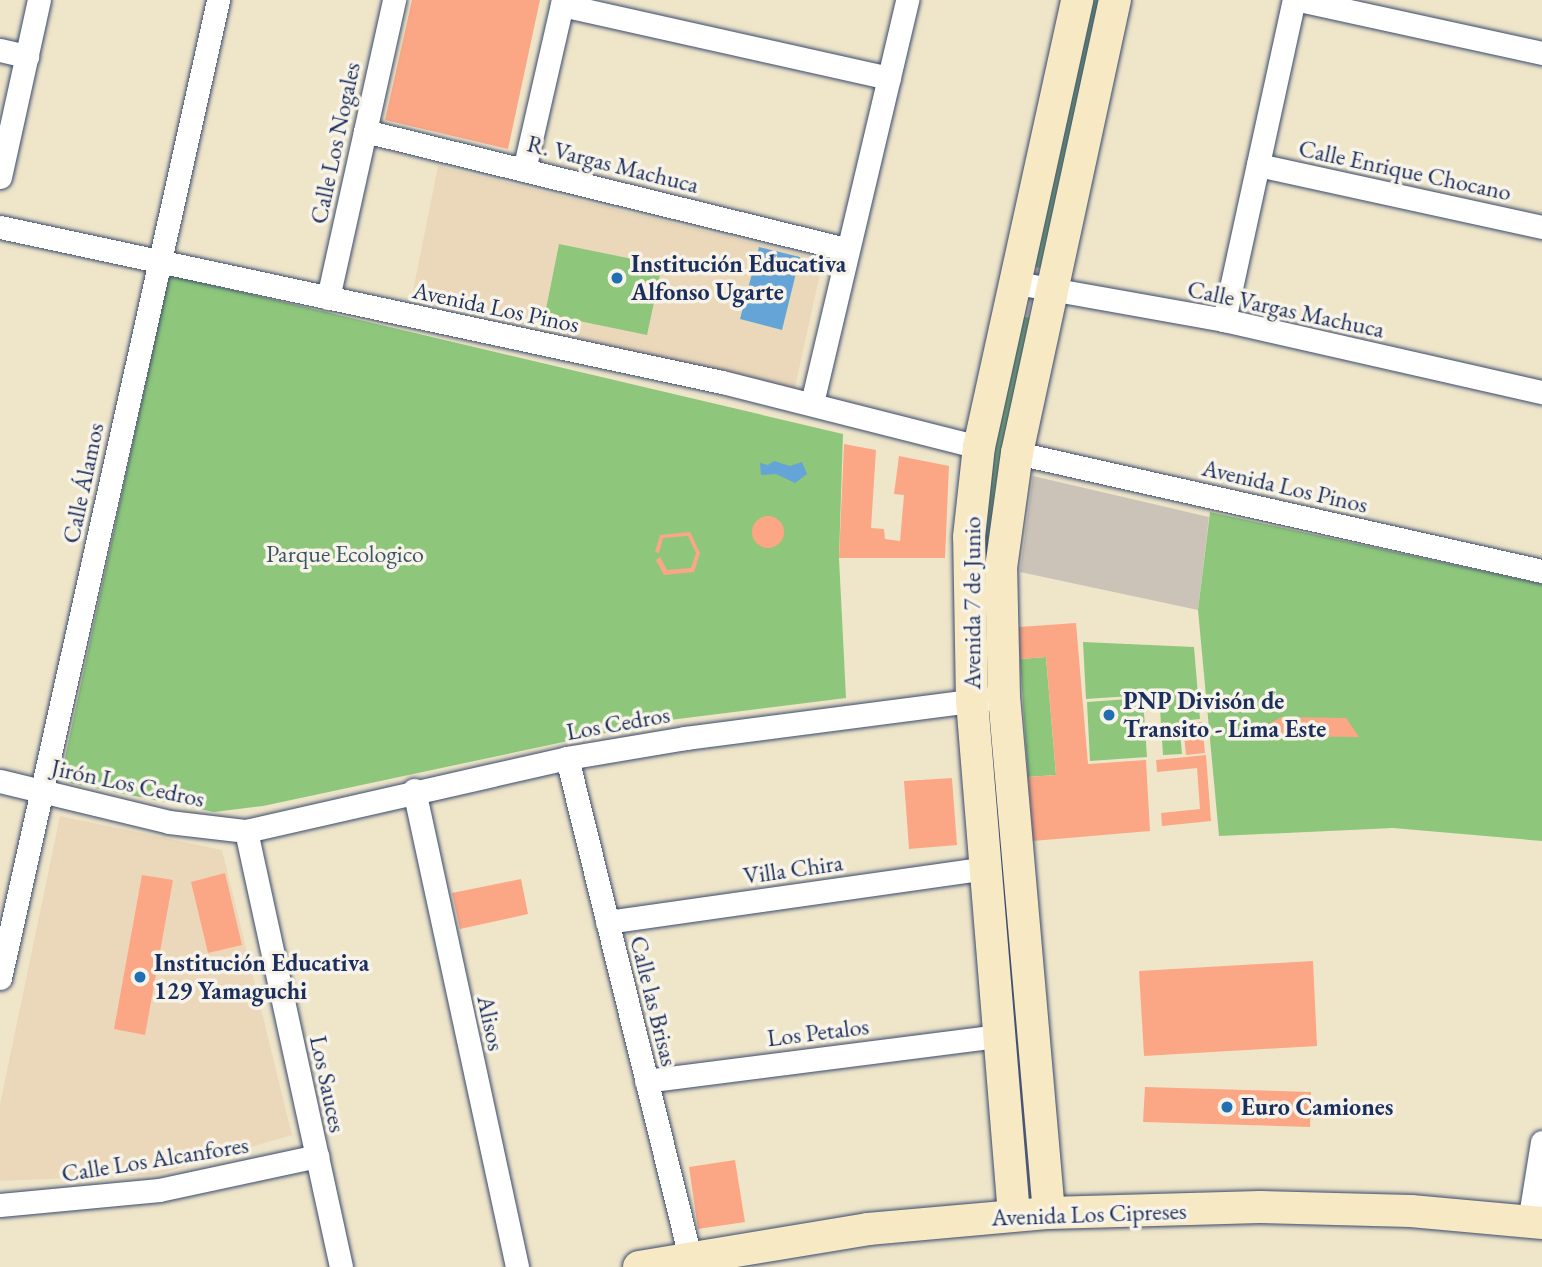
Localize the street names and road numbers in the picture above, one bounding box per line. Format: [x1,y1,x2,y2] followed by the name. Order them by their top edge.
[304,60,366,226] street label: Calle Los Nogales
[524,129,702,199] street label: R. Vargas Machuca
[1296,133,1514,207] street label: Calle Enrique Chocano
[1185,274,1387,344] street label: Calle Vargas Machuca
[410,275,582,339] street label: Avenida Los Pinos
[56,420,110,546] street label: Calle Álamos
[1199,453,1371,519] street label: Avenida Los Pinos
[958,516,986,690] street label: Avenida 7 de Junio
[564,700,672,746] street label: Los Cedros
[49,753,207,813] street label: Jirón Los Cedros
[741,848,845,890] street label: Villa Chira
[624,933,684,1069] street label: Calle las Brisas
[471,993,511,1053] street label: Alisos
[765,1011,871,1053] street label: Los Petalos
[304,1033,352,1135] street label: Los Sauces
[60,1130,250,1188] street label: Calle Los Alcanfores
[991,1196,1187,1232] street label: Avenida Los Cipreses

